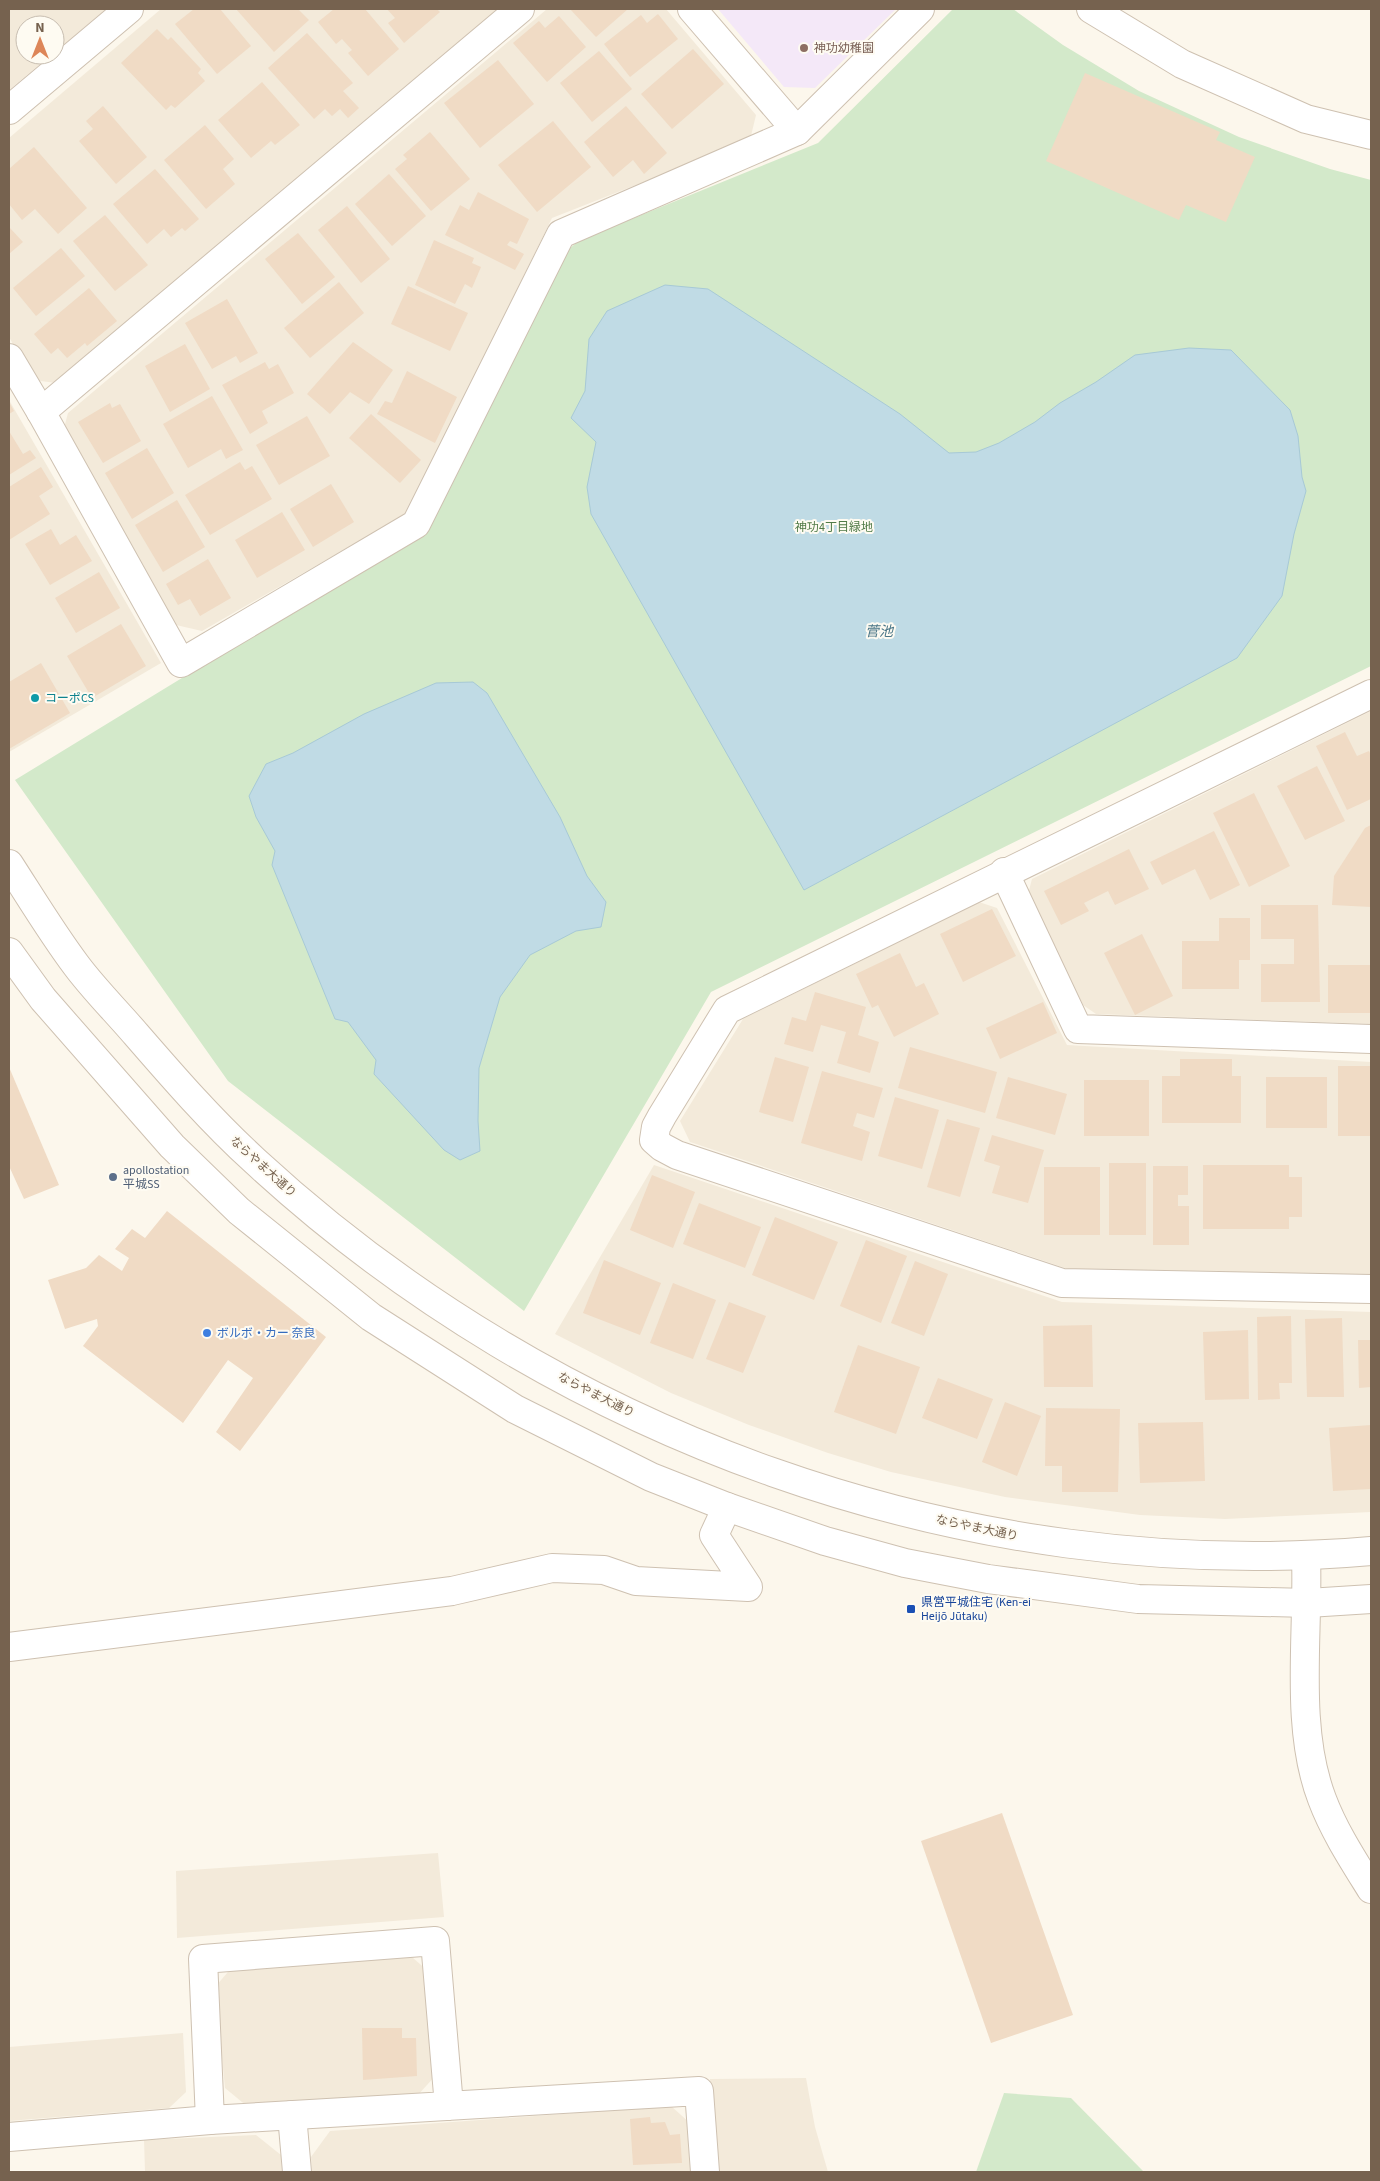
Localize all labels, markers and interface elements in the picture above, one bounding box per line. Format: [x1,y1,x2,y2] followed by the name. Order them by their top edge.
[15,15,65,65] north arrow
[35,18,45,38] text: N
[814,40,874,57] place label: 神功幼稚園
[798,42,810,54] marker: 神功幼稚園
[795,519,873,536] park label: 神功4丁目緑地
[865,622,895,642] water label: 菅池
[45,690,94,707] place label: コーポCS
[29,692,41,704] marker: コーポCS
[226,1133,300,1201] street label: ならやま大通り
[123,1162,189,1193] place label: apollostation 平城SS
[107,1171,119,1183] marker: apollostation 平城SS
[217,1325,315,1342] place label: ボルボ・カー 奈良
[201,1327,213,1339] marker: ボルボ・カー 奈良
[555,1368,637,1422] street label: ならやま大通り
[934,1511,1020,1545] street label: ならやま大通り
[921,1594,1031,1625] place label: 県営平城住宅 (Ken-ei Heijō Jūtaku)
[905,1603,917,1615] marker: 県営平城住宅 (Ken-ei Heijō Jūtaku)

